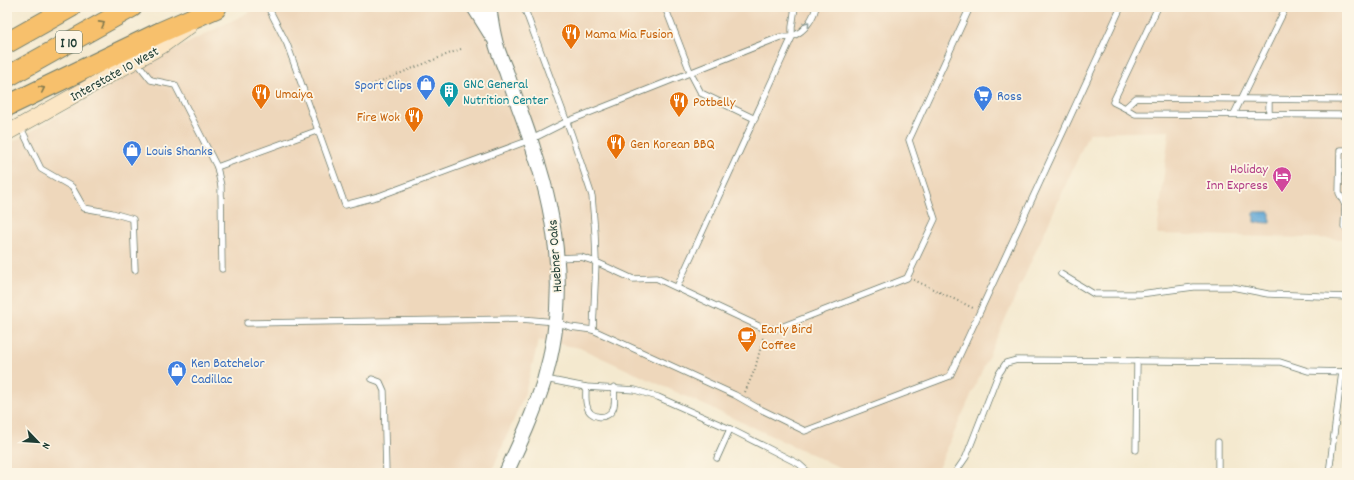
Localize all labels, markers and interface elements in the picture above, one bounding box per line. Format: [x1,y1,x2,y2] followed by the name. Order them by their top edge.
[98,21,105,28] one-way arrow
[802,21,809,29] one-way arrow
[560,22,582,50] restaurant icon: Mama Mia Fusion
[585,25,673,45] place label: Mama Mia Fusion
[56,31,82,53] road number: I 10
[67,42,163,107] street label: Interstate 10 West
[415,73,437,101] shop icon: Sport Clips
[463,75,549,111] place label: GNC General Nutrition Center
[354,76,412,96] place label: Sport Clips
[438,80,460,108] building icon: GNC General Nutrition Center
[250,82,272,110] restaurant icon: Umaiya
[972,84,994,112] supermarket icon: Ross
[275,85,313,105] place label: Umaiya
[38,86,45,94] one-way arrow
[997,87,1022,107] place label: Ross
[668,90,690,118] restaurant icon: Potbelly
[693,93,736,113] place label: Potbelly
[403,105,425,133] restaurant icon: Fire Wok
[357,108,400,128] place label: Fire Wok
[605,132,627,160] restaurant icon: Gen Korean BBQ
[630,135,715,155] place label: Gen Korean BBQ
[121,139,143,167] shop icon: Louis Shanks
[146,142,213,162] place label: Louis Shanks
[1206,160,1268,196] place label: Holiday Inn Express
[1271,165,1293,193] hotel icon: Holiday Inn Express
[543,219,569,293] street label: Huebner Oaks
[761,320,812,356] place label: Early Bird Coffee
[736,325,758,353] cafe icon: Early Bird Coffee
[191,354,265,390] place label: Ken Batchelor Cadillac
[166,359,188,387] shop icon: Ken Batchelor Cadillac
[18,422,58,462] north arrow
[37,440,54,452] text: N

